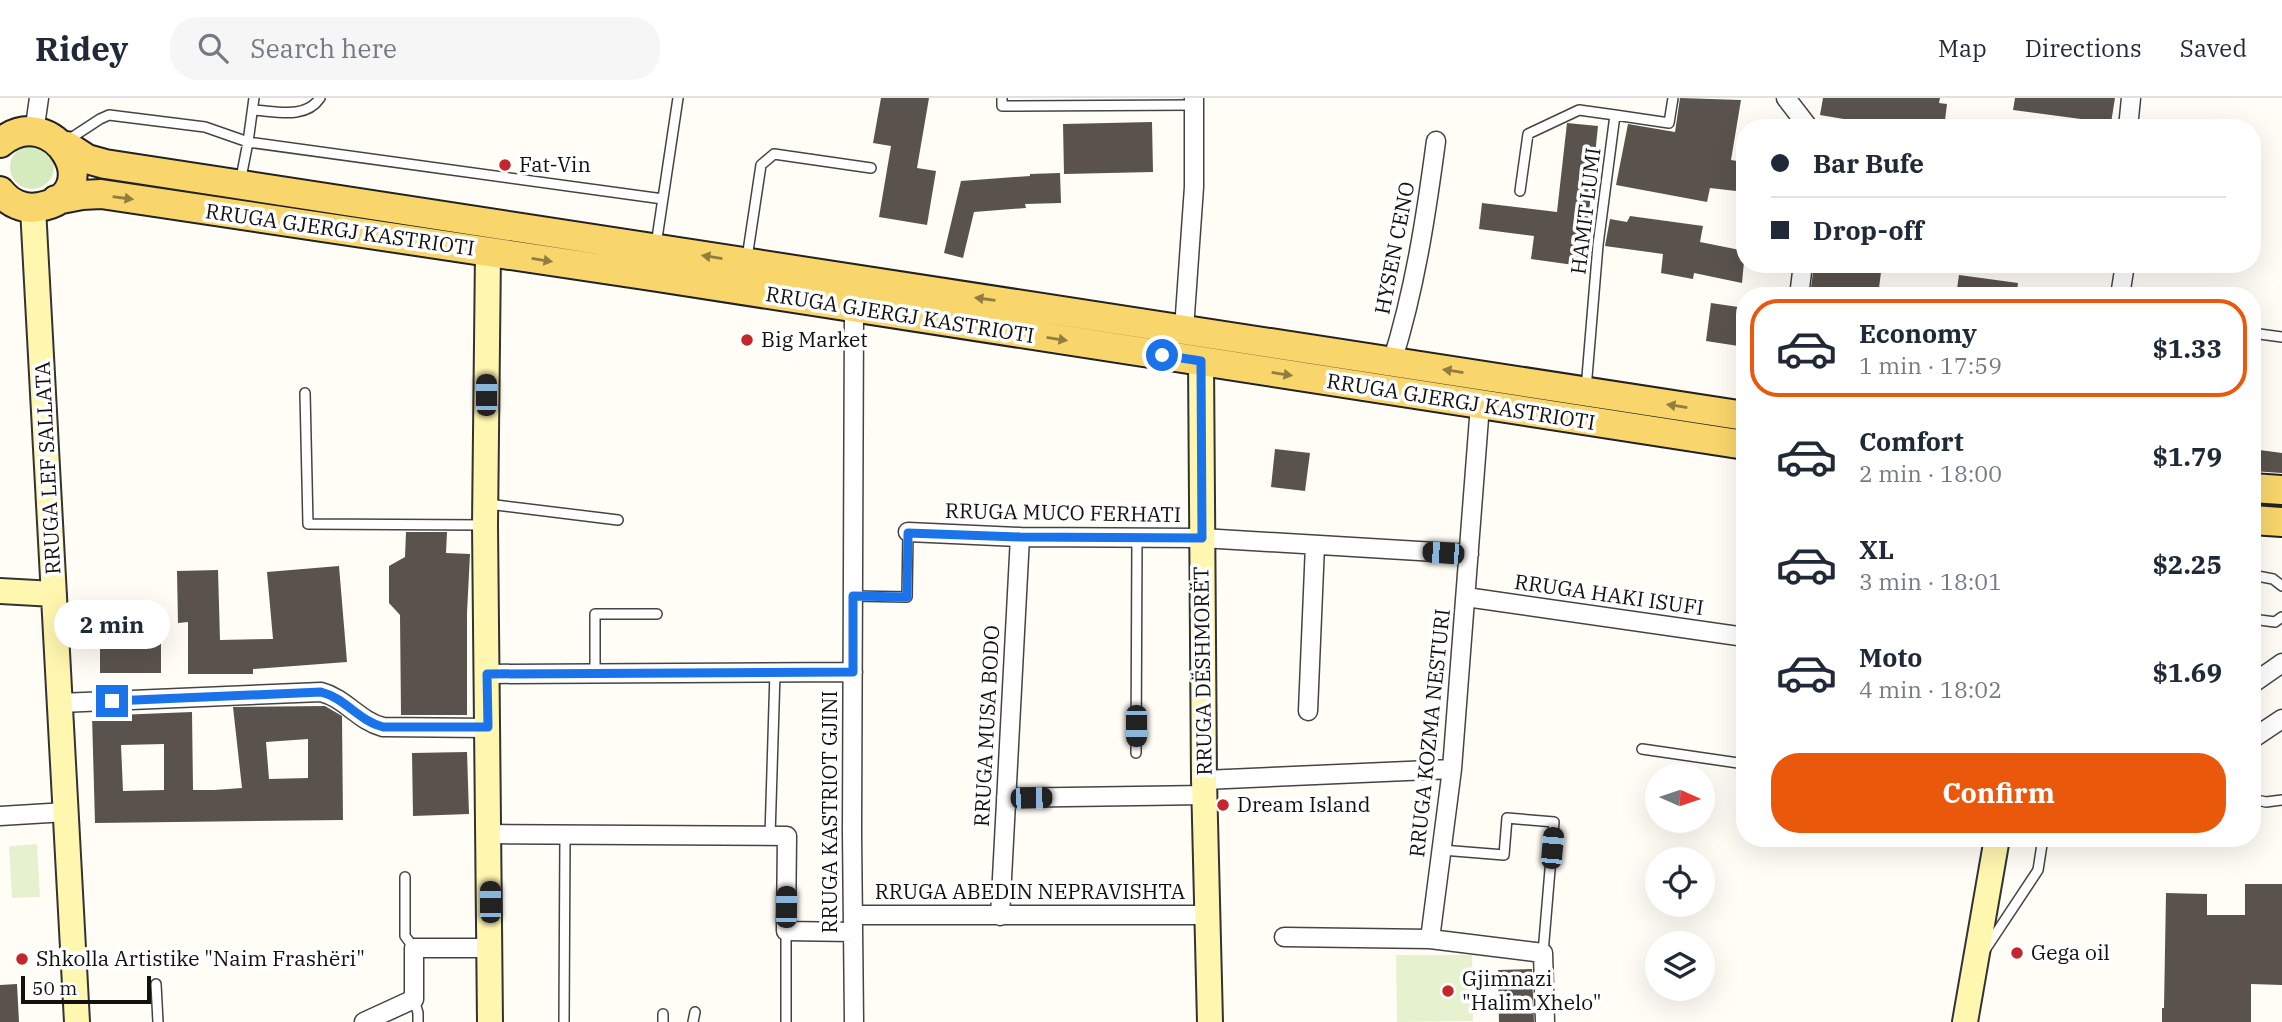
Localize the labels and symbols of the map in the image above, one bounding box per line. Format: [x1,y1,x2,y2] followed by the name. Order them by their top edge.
[1563,146,1607,276] street label: HAMIT LUMI
[519,150,591,178] place label: Fat-Vin
[497,157,513,173] marker: Fat-Vin
[1367,179,1421,317] street label: HYSEN CENO
[112,192,134,203] one-way arrow
[204,196,477,262] street label: RRUGA GJERGJ KASTRIOTI
[701,251,723,262] one-way arrow
[531,254,553,265] one-way arrow
[764,279,1036,349] street label: RRUGA GJERGJ KASTRIOTI
[974,294,996,305] one-way arrow
[761,325,868,353] place label: Big Market
[739,332,755,348] marker: Big Market
[1047,334,1069,345] one-way arrow
[1146,339,1178,371] route start
[27,360,67,575] street label: RRUGA LEF SALLATA
[1441,365,1463,376] one-way arrow
[1325,366,1597,436] street label: RRUGA GJERGJ KASTRIOTI
[1271,369,1293,380] one-way arrow
[476,374,497,416] car
[1666,400,1688,411] one-way arrow
[945,496,1181,528] street label: RRUGA MUCO FERHATI
[1422,541,1465,565] car
[1186,566,1218,776] street label: RRUGA DËSHMORËT
[1513,567,1706,621] street label: RRUGA HAKI ISUFI
[54,600,170,648] callout: 2 min
[1402,607,1456,859] street label: RRUGA KOZMA NESTURI
[967,624,1005,828] street label: RRUGA MUSA BODO
[96,685,128,717] route end
[815,690,843,934] street label: RRUGA KASTRIOT GJINI
[1126,705,1147,747] car
[1645,763,1715,833] north arrow
[1010,787,1053,809] car
[1237,790,1371,818] place label: Dream Island
[1215,797,1231,813] marker: Dream Island
[1540,826,1565,870] car
[875,877,1186,905] street label: RRUGA ABEDIN NEPRAVISHTA
[480,881,501,923] car
[776,886,797,928] car
[2031,938,2110,966] place label: Gega oil
[36,944,365,972] place label: Shkolla Artistike "Naim Frashëri"
[2009,945,2025,961] marker: Gega oil
[14,951,30,967] marker: Shkolla Artistike "Naim Frashëri"
[1462,964,1601,1016] place label: Gjimnazi "Halim Xhelo"
[21,973,150,1005] scale bar
[1440,983,1456,999] marker: Gjimnazi "Halim Xhelo"

